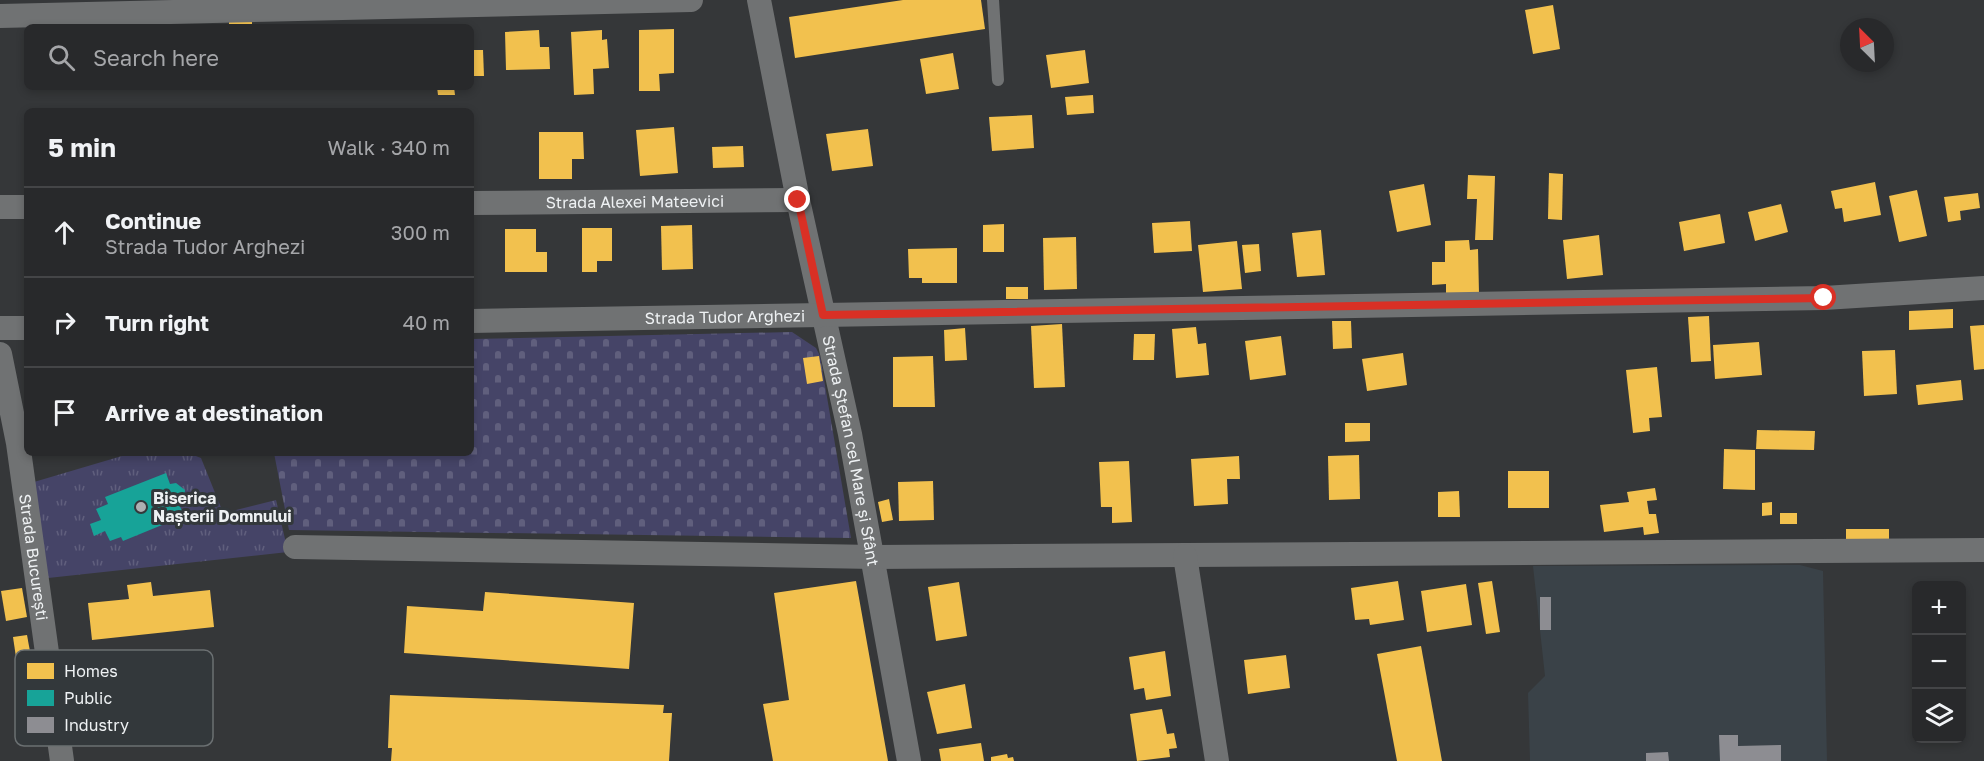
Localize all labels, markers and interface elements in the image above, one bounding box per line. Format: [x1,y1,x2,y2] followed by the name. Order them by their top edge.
[1840,18,1894,72] north arrow
[24,24,474,90] search box
[45,41,78,74] icon: search
[93,44,219,71] text: Search here
[48,132,116,163] text: 5 min
[328,135,450,159] text: Walk · 340 m
[784,186,810,212] route end
[546,191,724,212] street label: Strada Alexei Mateevici
[105,207,201,234] text: Continue
[48,216,81,249] icon: ahead
[391,220,450,244] text: 300 m
[105,234,305,258] text: Strada Tudor Arghezi
[1810,284,1836,310] route start
[645,305,805,328] street label: Strada Tudor Arghezi
[48,306,81,339] icon: right
[105,309,209,336] text: Turn right
[403,310,450,334] text: 40 m
[818,333,884,568] street label: Strada Ștefan cel Mare și Sfânt
[48,396,81,429] icon: arrive
[105,399,323,426] text: Arrive at destination
[153,488,292,526] place label: Biserica Nașterii Domnului
[15,492,52,622] street label: Strada București
[134,500,148,514] marker: Biserica Nașterii Domnului
[1912,581,1966,743] map controls
[1912,581,1966,635] button: +
[1912,635,1966,689] button: −
[15,650,213,746] legend
[64,661,118,681] text: Homes
[64,688,112,708] text: Public
[1912,689,1966,743] button: layers
[64,715,129,735] text: Industry

